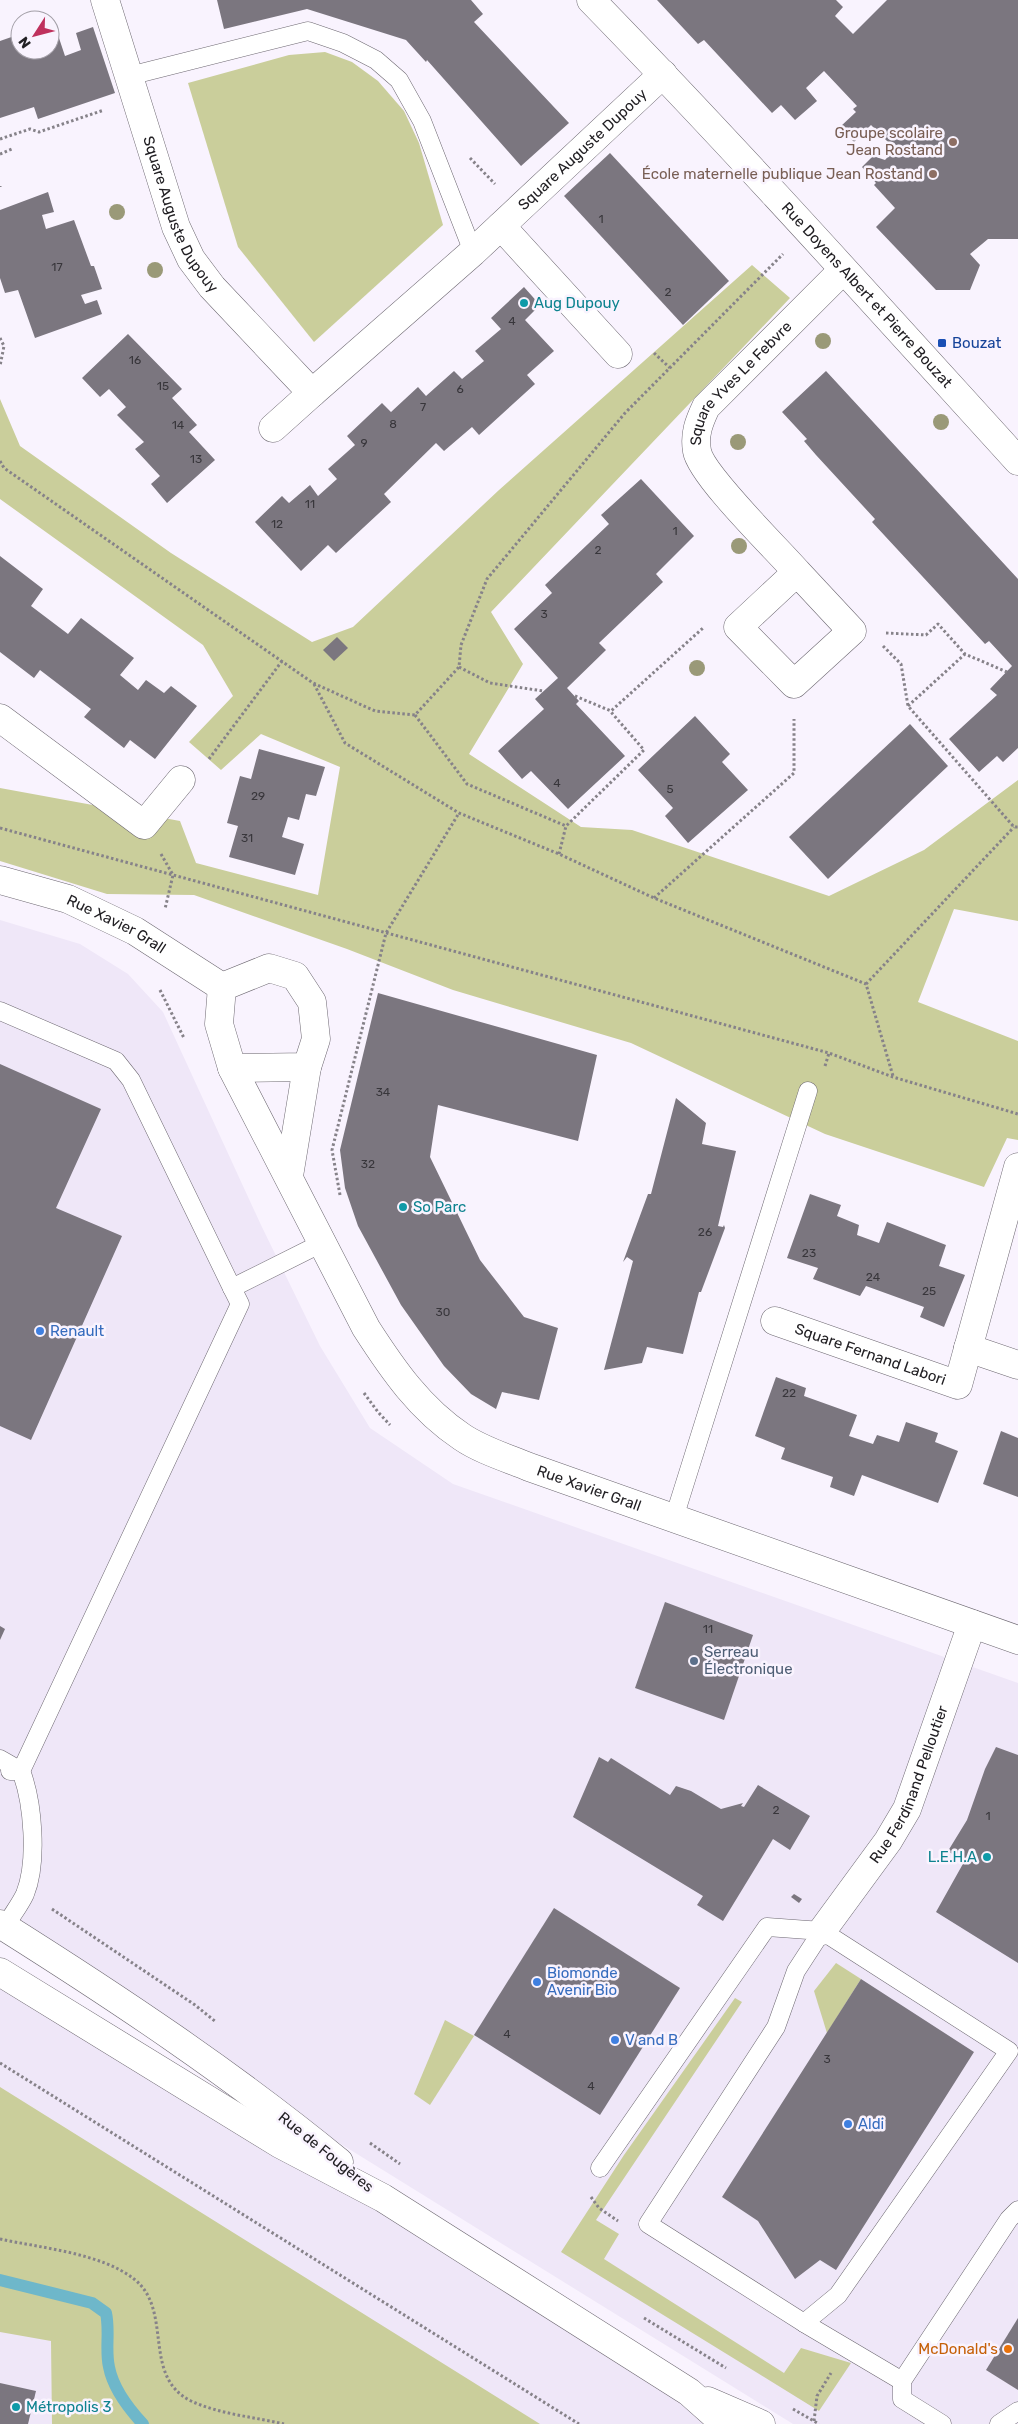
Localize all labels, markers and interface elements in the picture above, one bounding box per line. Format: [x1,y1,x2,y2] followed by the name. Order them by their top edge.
[10,10,60,60] north arrow
[15,33,35,51] text: N
[514,85,651,214] street label: Square Auguste Dupouy
[835,124,943,159] place label: Groupe scolaire Jean Rostand
[139,134,222,297] street label: Square Auguste Dupouy
[947,136,959,148] marker: Groupe scolaire Jean Rostand
[642,165,923,183] place label: École maternelle publique Jean Rostand
[927,168,939,180] marker: École maternelle publique Jean Rostand
[778,199,956,392] street label: Rue Doyens Albert et Pierre Bouzat
[598,212,604,226] house number: 1
[51,260,63,274] house number: 17
[664,285,672,299] house number: 2
[534,294,620,312] place label: Aug Dupouy
[518,297,530,309] marker: Aug Dupouy
[508,314,516,328] house number: 4
[687,317,796,446] street label: Square Yves Le Febvre
[952,334,1002,352] place label: Bouzat
[936,337,948,349] marker: Bouzat
[129,353,141,367] house number: 16
[157,379,169,393] house number: 15
[456,382,464,396] house number: 6
[420,400,426,414] house number: 7
[389,417,397,431] house number: 8
[172,418,185,432] house number: 14
[360,436,368,450] house number: 9
[190,452,202,466] house number: 13
[305,497,315,511] house number: 11
[271,517,283,531] house number: 12
[672,524,678,538] house number: 1
[594,543,602,557] house number: 2
[540,607,548,621] house number: 3
[553,776,561,790] house number: 4
[666,782,674,796] house number: 5
[251,789,265,803] house number: 29
[241,831,253,845] house number: 31
[64,891,169,957] street label: Rue Xavier Grall
[376,1085,391,1099] house number: 34
[361,1157,375,1171] house number: 32
[413,1198,466,1216] place label: So Parc
[397,1201,409,1213] marker: So Parc
[698,1225,712,1239] house number: 26
[802,1246,816,1260] house number: 23
[866,1270,881,1284] house number: 24
[922,1284,936,1298] house number: 25
[436,1305,450,1319] house number: 30
[792,1320,948,1389] street label: Square Fernand Labori
[50,1322,104,1340] place label: Renault
[34,1325,46,1337] marker: Renault
[782,1386,796,1400] house number: 22
[534,1461,644,1515] street label: Rue Xavier Grall
[703,1622,713,1636] house number: 11
[704,1643,793,1678] place label: Serreau Électronique
[688,1655,700,1667] marker: Serreau Électronique
[866,1703,952,1867] street label: Rue Ferdinand Pelloutier
[772,1803,780,1817] house number: 2
[985,1809,991,1823] house number: 1
[928,1848,977,1866] place label: L.E.H.A
[981,1851,993,1863] marker: L.E.H.A
[547,1964,618,1999] place label: Biomonde Avenir Bio
[531,1976,543,1988] marker: Biomonde Avenir Bio
[503,2027,511,2041] house number: 4
[625,2031,678,2049] place label: V and B
[609,2034,621,2046] marker: V and B
[823,2052,831,2066] house number: 3
[587,2079,595,2093] house number: 4
[275,2108,377,2196] street label: Rue de Fougères
[858,2115,884,2133] place label: Aldi
[842,2118,854,2130] marker: Aldi
[918,2340,998,2358] place label: McDonald's
[1002,2343,1014,2355] marker: McDonald's
[26,2398,111,2416] place label: Métropolis 3
[10,2401,22,2413] marker: Métropolis 3

